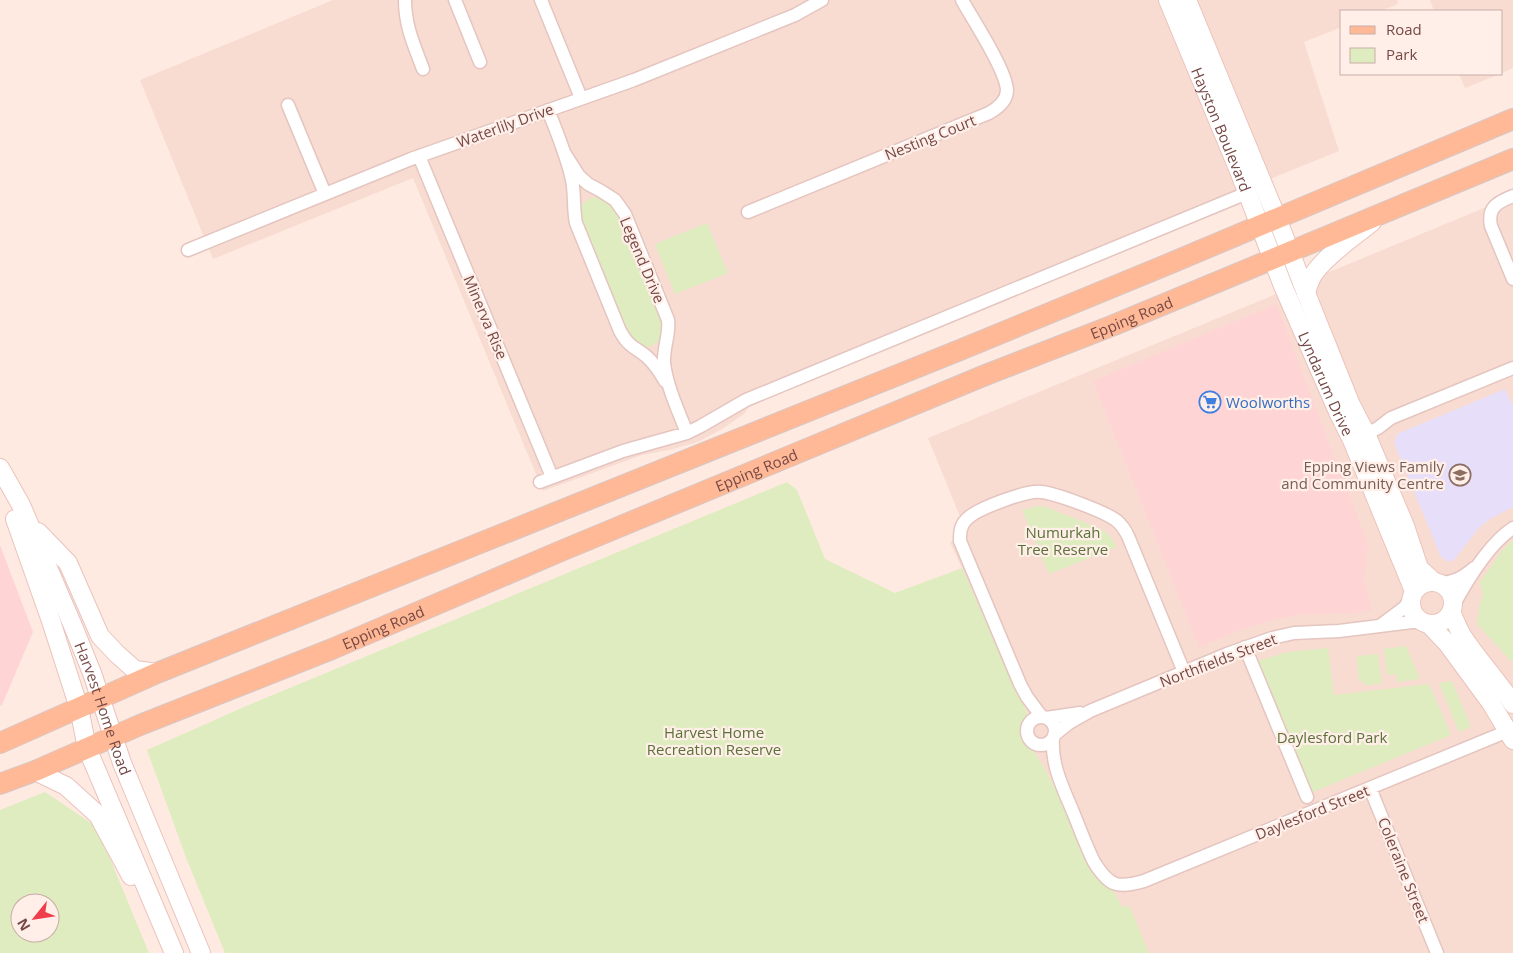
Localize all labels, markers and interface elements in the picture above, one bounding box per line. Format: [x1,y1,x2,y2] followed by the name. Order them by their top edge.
[1340,10,1503,75] legend
[1386,19,1422,39] text: Road
[1386,44,1417,64] text: Park
[1187,64,1256,194] street label: Hayston Boulevard
[454,98,556,152] street label: Waterlily Drive
[882,110,978,164] street label: Nesting Court
[616,214,670,306] street label: Legend Drive
[459,272,513,362] street label: Minerva Rise
[1087,292,1176,343] street label: Epping Road
[1294,328,1358,439] street label: Lyndarum Drive
[1198,390,1222,414] supermarket icon: Woolworths
[1226,392,1310,412] place label: Woolworths
[712,444,801,496] street label: Epping Road
[1281,456,1444,493] place label: Epping Views Family and Community Centre
[1448,463,1472,487] school or university icon: Epping Views Family and Community Centre
[1018,522,1108,559] park label: Numurkah Tree Reserve
[339,601,427,654] street label: Epping Road
[1156,628,1280,692] street label: Northfields Street
[70,639,136,778] street label: Harvest Home Road
[647,722,781,759] park label: Harvest Home Recreation Reserve
[1277,727,1387,747] park label: Daylesford Park
[1252,780,1372,844] street label: Daylesford Street
[1374,814,1434,926] street label: Coleraine Street
[10,893,60,943] north arrow
[12,915,34,934] text: N

